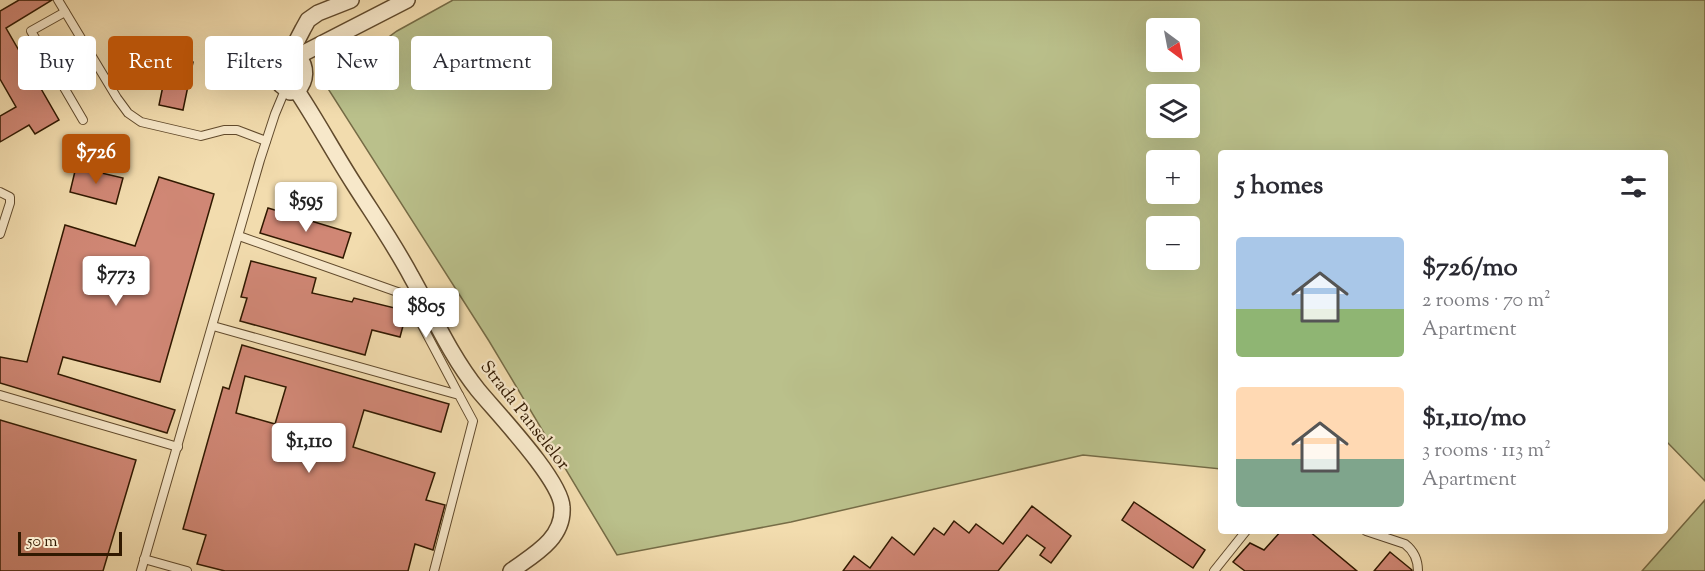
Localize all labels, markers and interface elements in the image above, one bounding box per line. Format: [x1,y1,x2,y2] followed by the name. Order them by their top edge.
[1146,18,1200,72] north arrow
[1146,18,1200,270] map controls
[18,36,96,90] chip: Buy
[108,36,193,90] chip: Rent
[205,36,303,90] chip: Filters
[315,36,399,90] chip: New
[411,36,552,90] chip: Apartment
[1146,84,1200,138] button: layers
[60,134,132,185] pin: $726
[76,139,116,168] text: $726
[1146,150,1200,204] button: +
[1236,168,1323,205] text: 5 homes
[1617,170,1650,203] icon: filters
[270,182,342,233] pin: $595
[289,187,323,216] text: $595
[1146,216,1200,270] button: −
[1422,250,1518,287] text: $726/mo
[80,256,152,307] pin: $773
[97,261,135,290] text: $773
[1284,261,1356,333] icon: home
[1422,287,1551,316] text: 2 rooms · 70 m²
[390,288,462,339] pin: $805
[407,293,445,322] text: $805
[1422,316,1517,345] text: Apartment
[473,356,575,477] street label: Strada Panselelor
[1422,400,1526,437] text: $1,110/mo
[1284,411,1356,483] icon: home
[260,423,358,474] pin: $1,110
[286,428,332,457] text: $1,110
[1422,437,1551,466] text: 3 rooms · 113 m²
[1422,466,1517,495] text: Apartment
[18,529,122,556] scale bar
[27,531,58,554] text: 50 m

